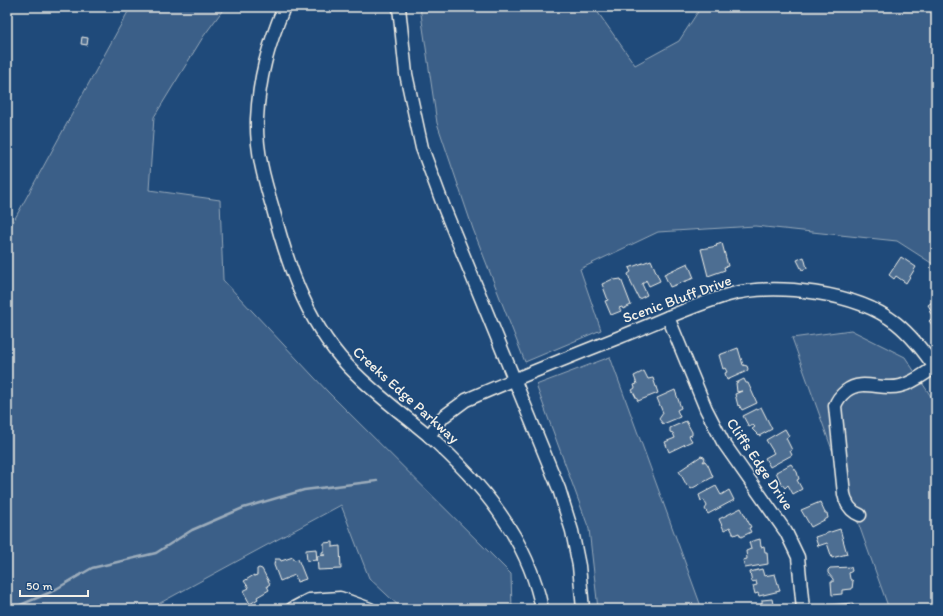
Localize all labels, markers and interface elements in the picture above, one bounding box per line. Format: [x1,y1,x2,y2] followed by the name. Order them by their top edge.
[620,271,734,327] street label: Scenic Bluff Drive
[349,342,463,448] street label: Creeks Edge Parkway
[723,415,797,513] street label: Cliffs Edge Drive
[20,572,88,598] scale bar
[26,579,52,593] text: 50 m

